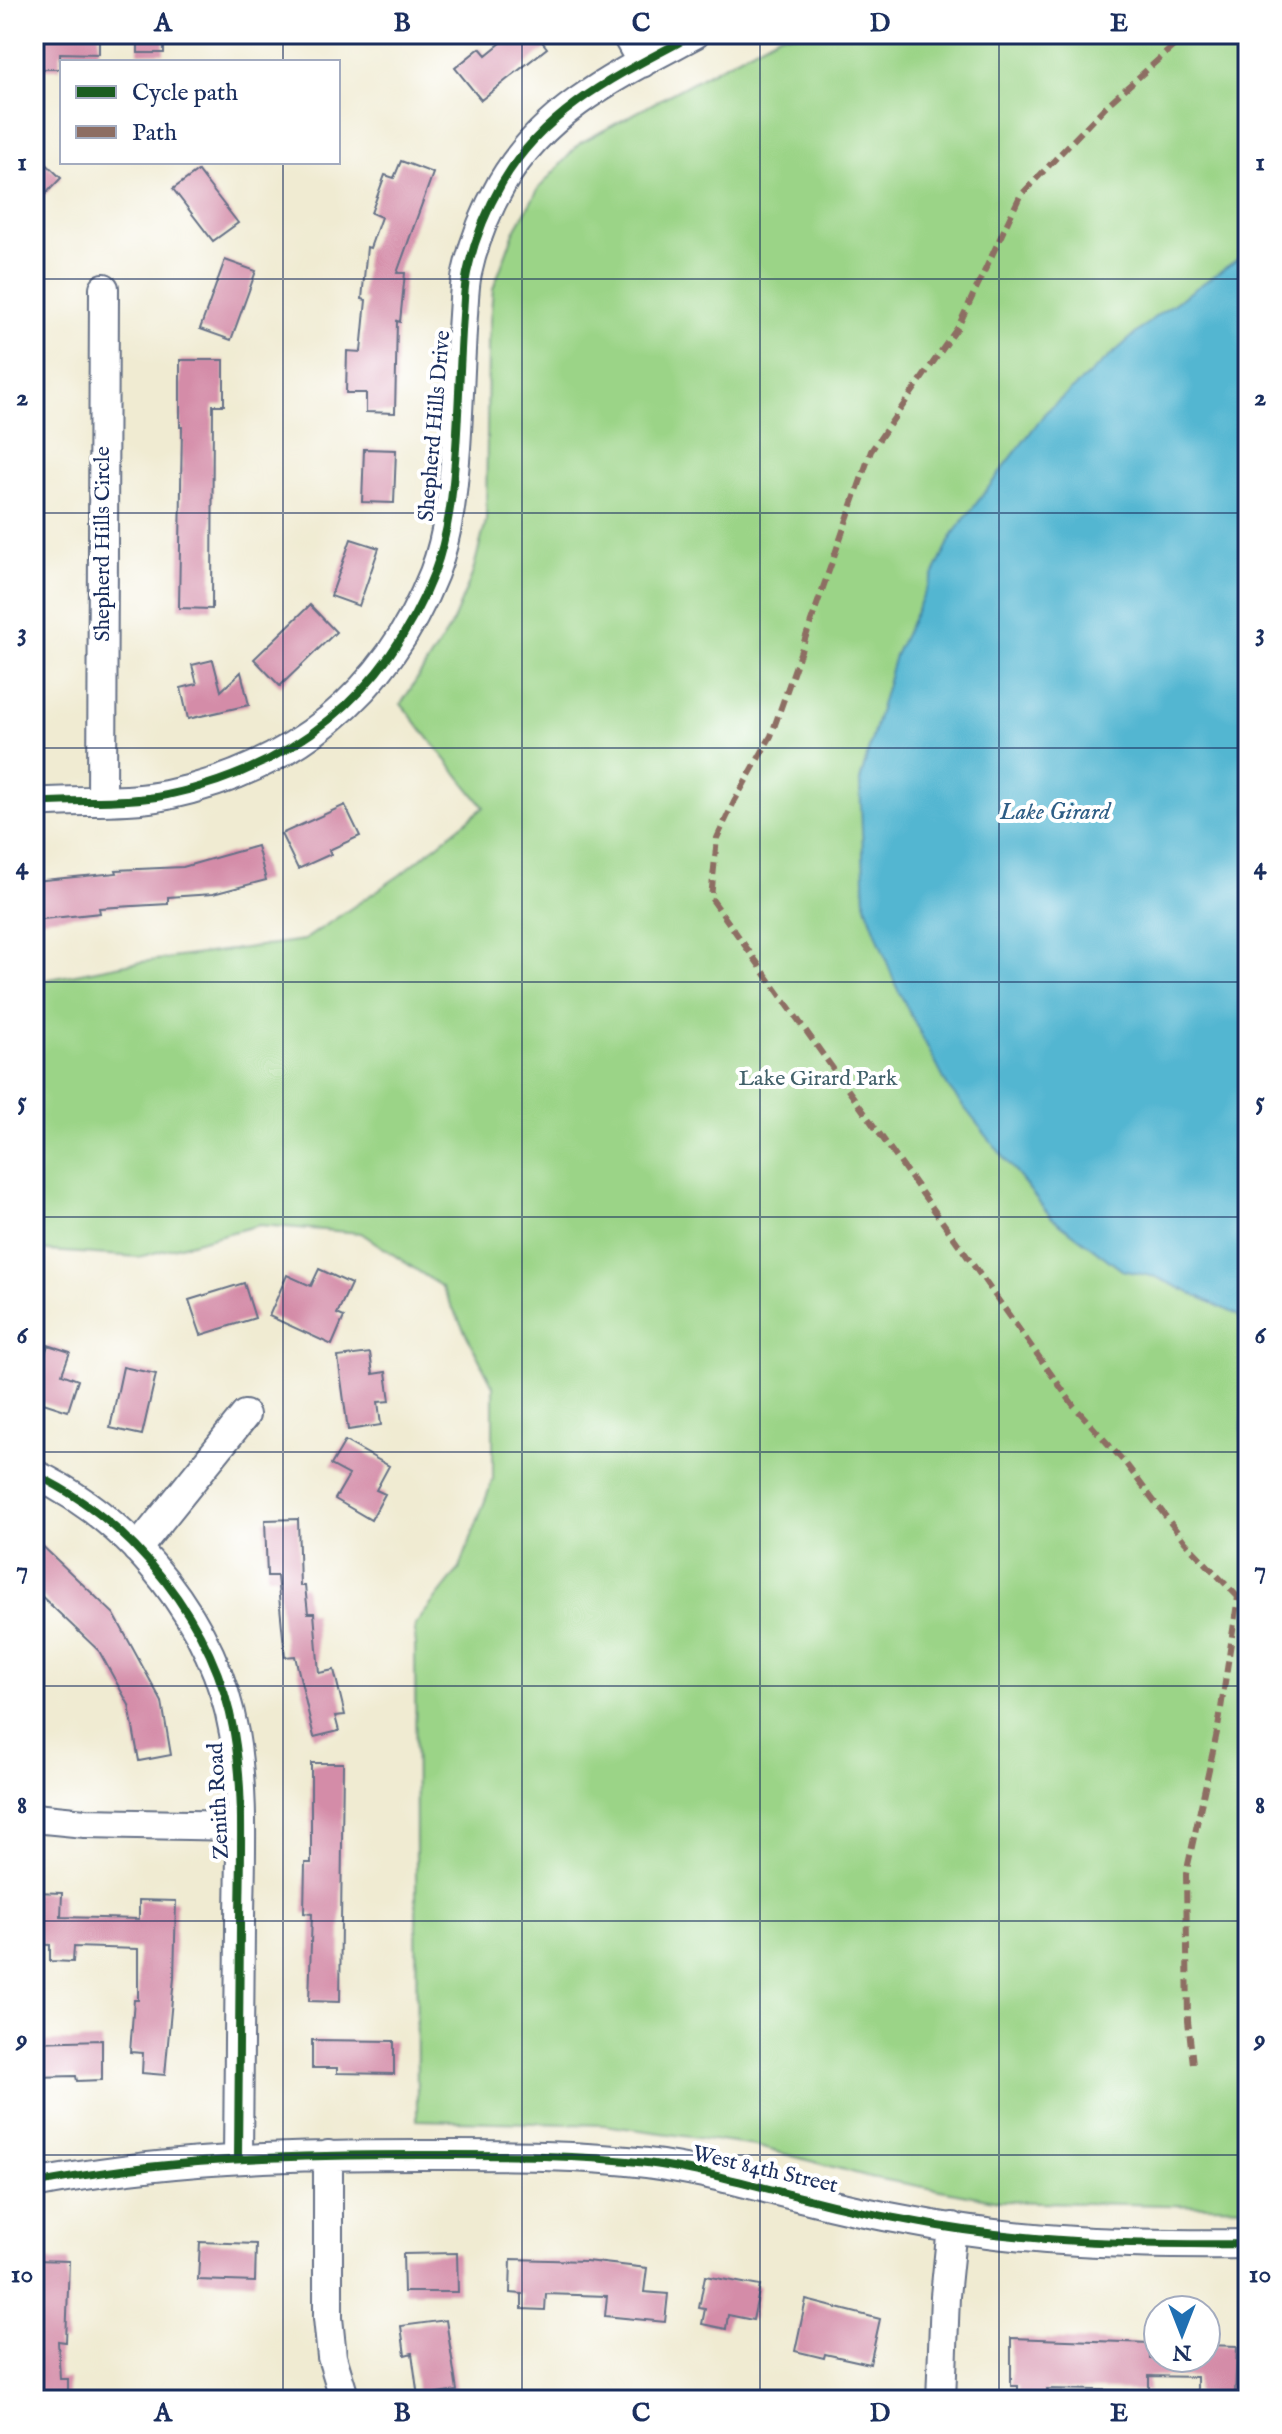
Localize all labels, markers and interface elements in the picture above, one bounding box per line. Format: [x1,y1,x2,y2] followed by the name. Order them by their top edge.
[153,7,173,40] text: A
[393,7,411,40] text: B
[632,7,651,40] text: C
[870,7,891,40] text: D
[1110,7,1128,40] text: E
[60,60,340,164] legend
[132,78,238,109] text: Cycle path
[132,118,177,149] text: Path
[17,146,27,179] text: 1
[1255,146,1265,179] text: 1
[413,329,457,523] street label: Shepherd Hills Drive
[16,381,28,414] text: 2
[1254,381,1266,414] text: 2
[89,446,117,642] street label: Shepherd Hills Circle
[17,616,27,649] text: 3
[1255,616,1265,649] text: 3
[999,797,1112,828] water label: Lake Girard
[16,850,30,883] text: 4
[1254,850,1268,883] text: 4
[738,1065,898,1093] park label: Lake Girard Park
[17,1085,27,1118] text: 5
[1255,1085,1265,1118] text: 5
[17,1319,29,1352] text: 6
[1255,1319,1267,1352] text: 6
[16,1554,28,1587] text: 7
[1254,1554,1266,1587] text: 7
[202,1742,236,1860] street label: Zenith Road
[17,1789,27,1822] text: 8
[1255,1789,1265,1822] text: 8
[15,2023,28,2056] text: 9
[1253,2023,1266,2056] text: 9
[690,2140,841,2200] street label: West 84th Street
[11,2258,33,2291] text: 10
[1249,2258,1271,2291] text: 10
[1142,2294,1222,2374] north arrow
[1172,2338,1193,2366] text: N
[153,2397,173,2430] text: A
[393,2397,411,2430] text: B
[632,2397,651,2430] text: C
[870,2397,891,2430] text: D
[1110,2397,1128,2430] text: E

